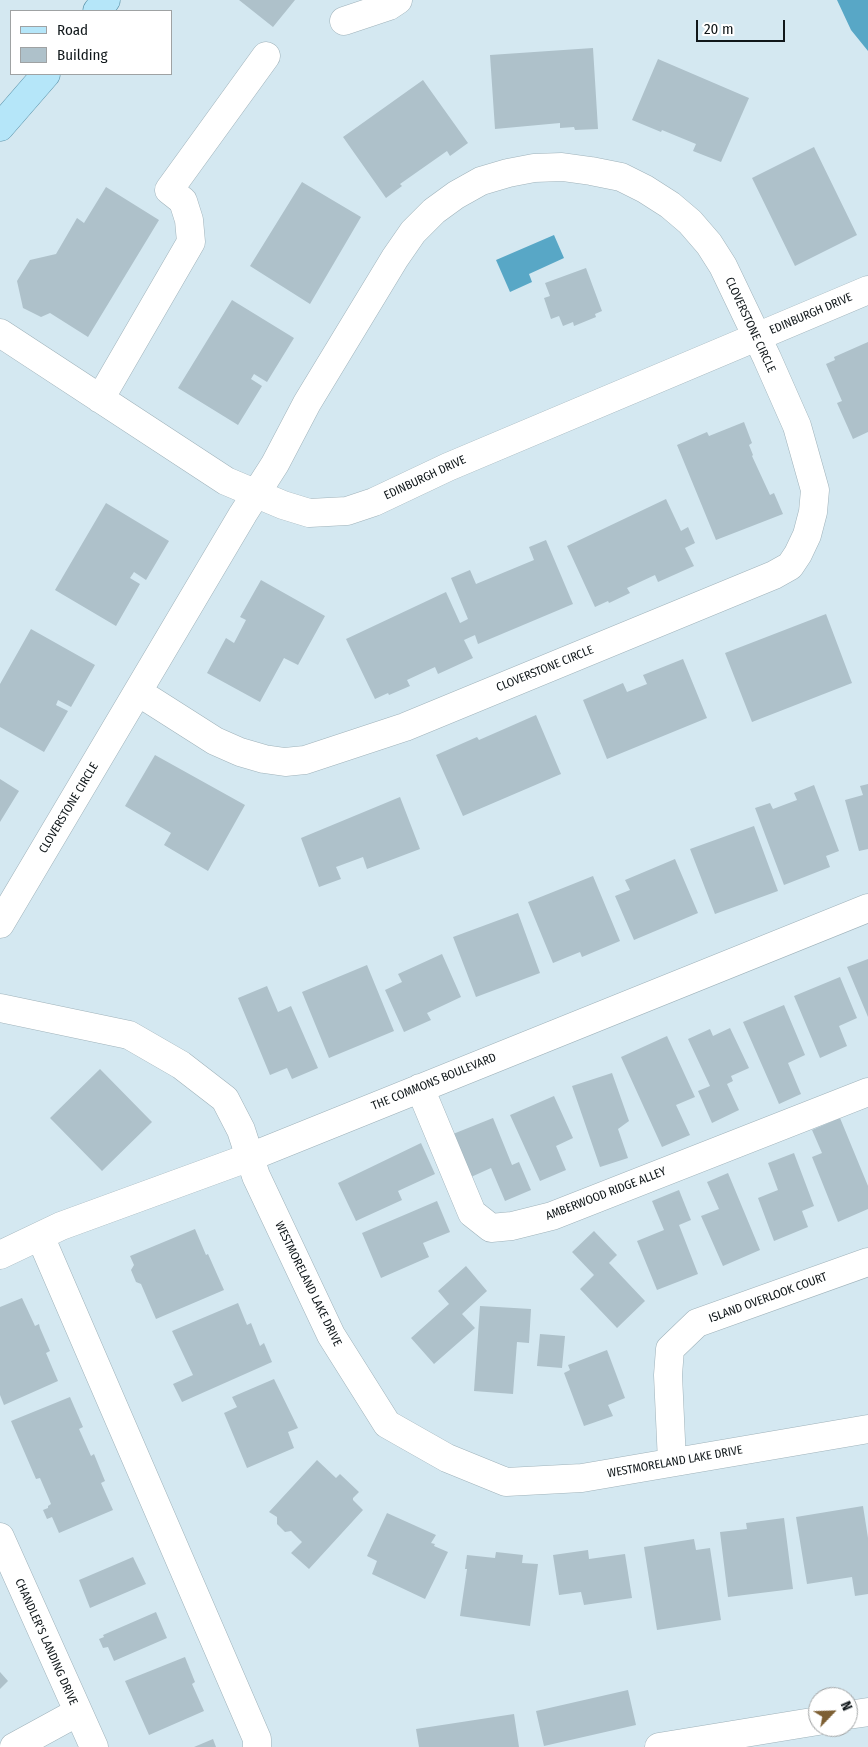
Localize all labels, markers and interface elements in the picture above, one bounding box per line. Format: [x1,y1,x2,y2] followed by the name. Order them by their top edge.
[10,10,172,75] legend
[698,10,787,42] scale bar
[704,20,734,38] text: 20 m
[57,21,88,39] text: Road
[57,46,108,64] text: Building
[722,275,778,375] street label: CLOVERSTONE CIRCLE
[767,290,855,338] street label: EDINBURGH DRIVE
[382,453,468,503] street label: EDINBURGH DRIVE
[494,643,596,695] street label: CLOVERSTONE CIRCLE
[36,760,102,856] street label: CLOVERSTONE CIRCLE
[370,1050,498,1114] street label: THE COMMONS BOULEVARD
[544,1164,668,1224] street label: AMBERWOOD RIDGE ALLEY
[271,1219,345,1349] street label: WESTMORELAND LAKE DRIVE
[707,1270,829,1326] street label: ISLAND OVERLOOK COURT
[606,1443,744,1481] street label: WESTMORELAND LAKE DRIVE
[12,1576,80,1708] street label: CHANDLER'S LANDING DRIVE
[808,1687,858,1737] north arrow
[837,1699,856,1713] text: N

